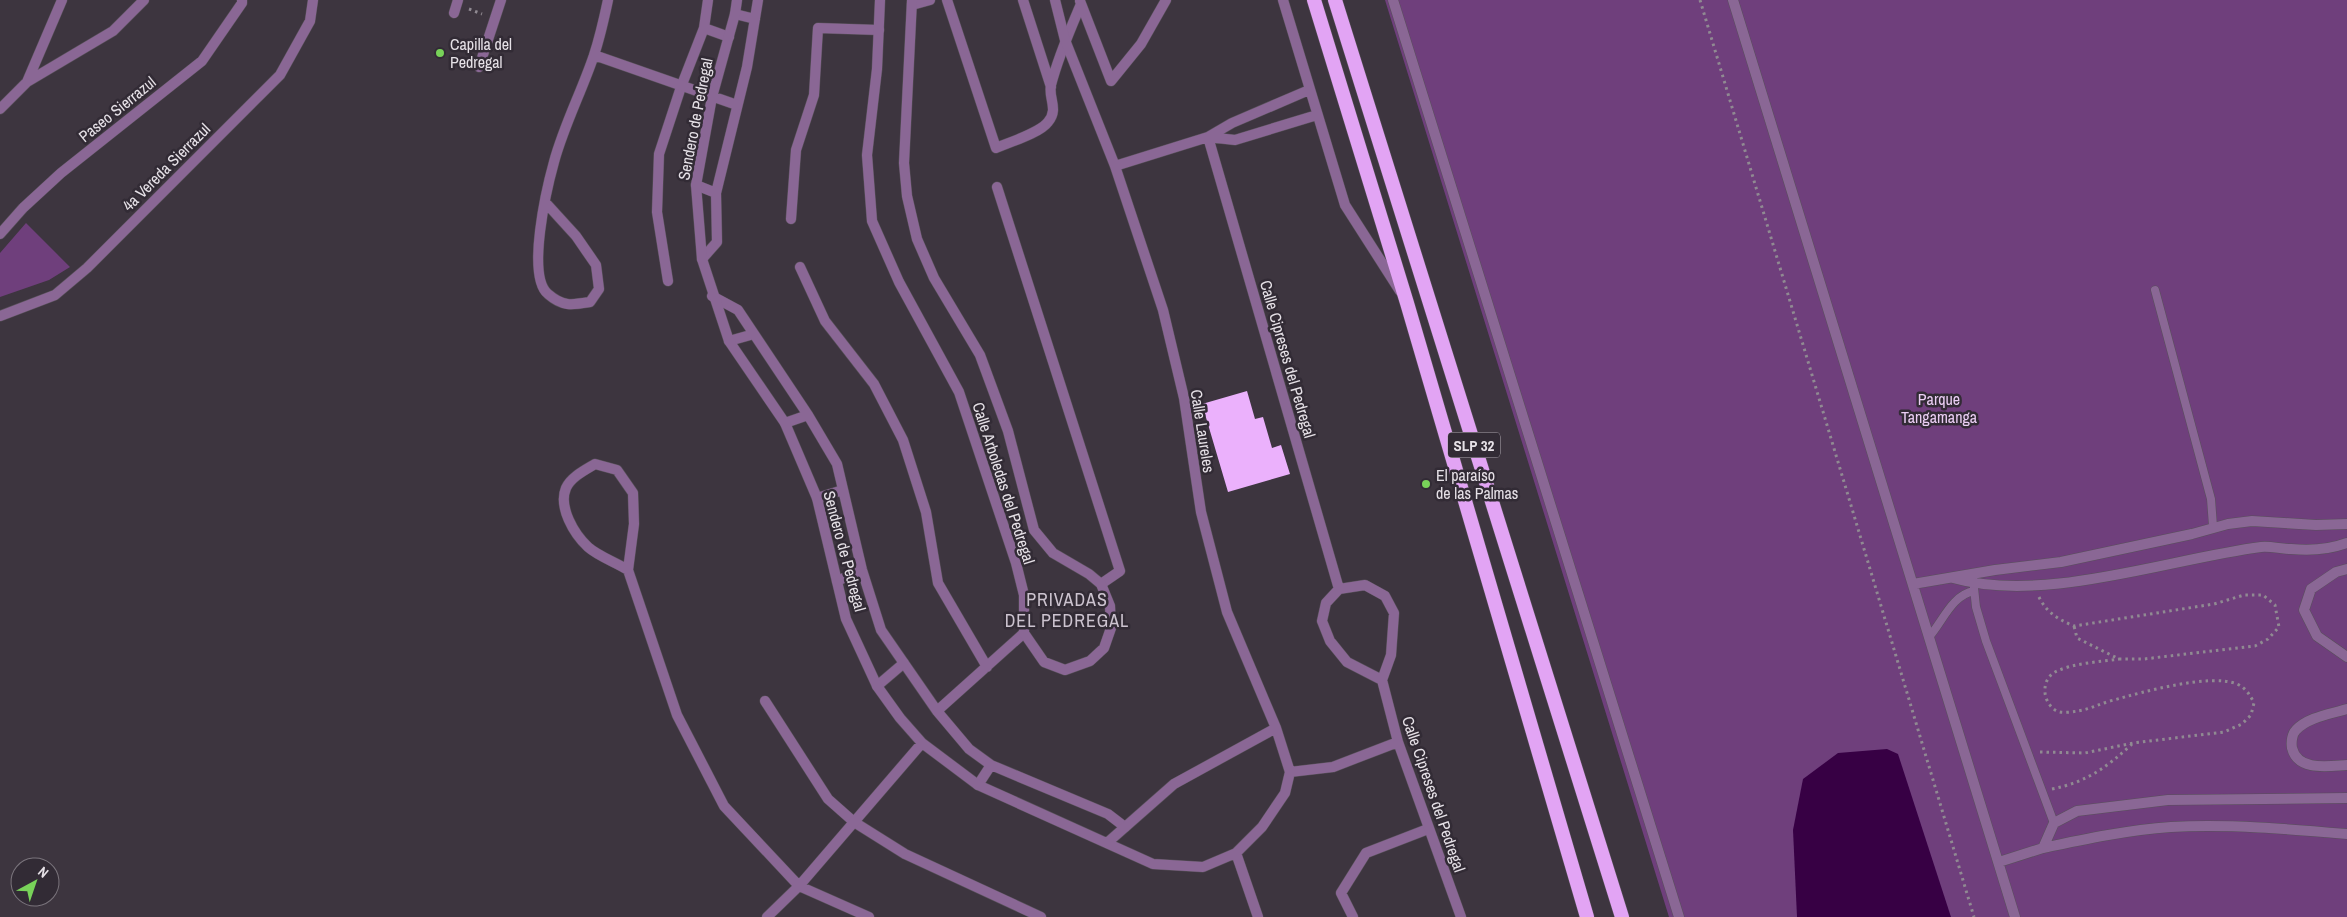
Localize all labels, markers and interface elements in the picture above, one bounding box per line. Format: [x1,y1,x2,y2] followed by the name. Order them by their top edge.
[450,33,512,73] place label: Capilla del Pedregal
[434,47,446,59] marker: Capilla del Pedregal
[672,56,718,182] street label: Sendero de Pedregal
[74,71,160,147] street label: Paseo Sierrazul
[117,118,215,216] street label: 4a Vereda Sierrazul
[1255,277,1321,441] street label: Calle Cipreses del Pedregal
[1186,388,1220,474] street label: Calle Laureles
[1901,388,1978,428] park label: Parque Tangamanga
[967,399,1041,567] street label: Calle Arboledas del Pedregal
[1448,432,1500,458] road number: SLP 32
[1436,464,1518,504] place label: El paraíso de las Palmas
[1420,478,1432,490] marker: El paraíso de las Palmas
[818,488,872,614] street label: Sendero de Pedregal
[1005,587,1129,633] district label: PRIVADAS DEL PEDREGAL
[1397,713,1471,875] street label: Calle Cipreses del Pedregal
[10,857,60,907] north arrow
[34,862,52,882] text: N

